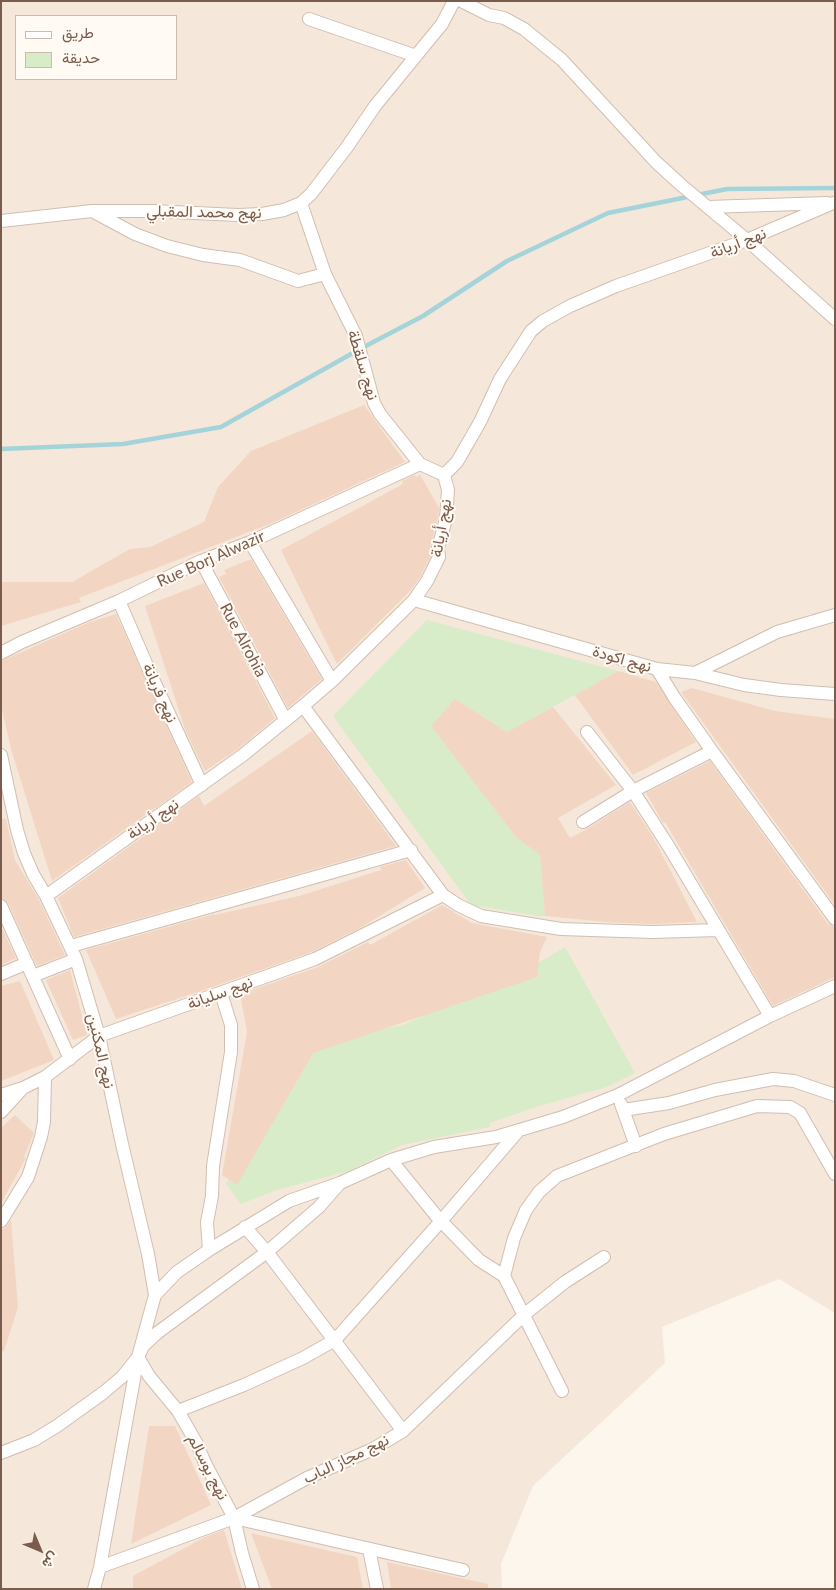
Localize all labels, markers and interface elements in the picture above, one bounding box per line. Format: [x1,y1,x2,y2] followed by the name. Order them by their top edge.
[15,15,178,80] legend
[62,23,94,41] text: طريق
[62,48,100,66] text: حديقة
[146,201,262,223] street label: نهج محمد المقبلي
[707,223,769,263] street label: نهج أريانة
[343,328,383,402] street label: نهج سلقطة
[426,497,456,559] street label: نهج أريانة
[154,527,268,591] street label: Rue Borj Alwazir
[216,600,270,680] street label: Rue Alrohia
[590,641,654,677] street label: نهج اكودة
[138,660,182,726] street label: نهج فريانة
[123,794,183,844] street label: نهج أريانة
[185,972,255,1014] street label: نهج سليانة
[83,1012,119,1090] street label: نهج المكنين
[300,1430,392,1488] street label: نهج مجاز الباب
[183,1431,233,1503] street label: نهج بوسالم
[15,1525,65,1575] north arrow
[39,1549,63,1573] text: ش

